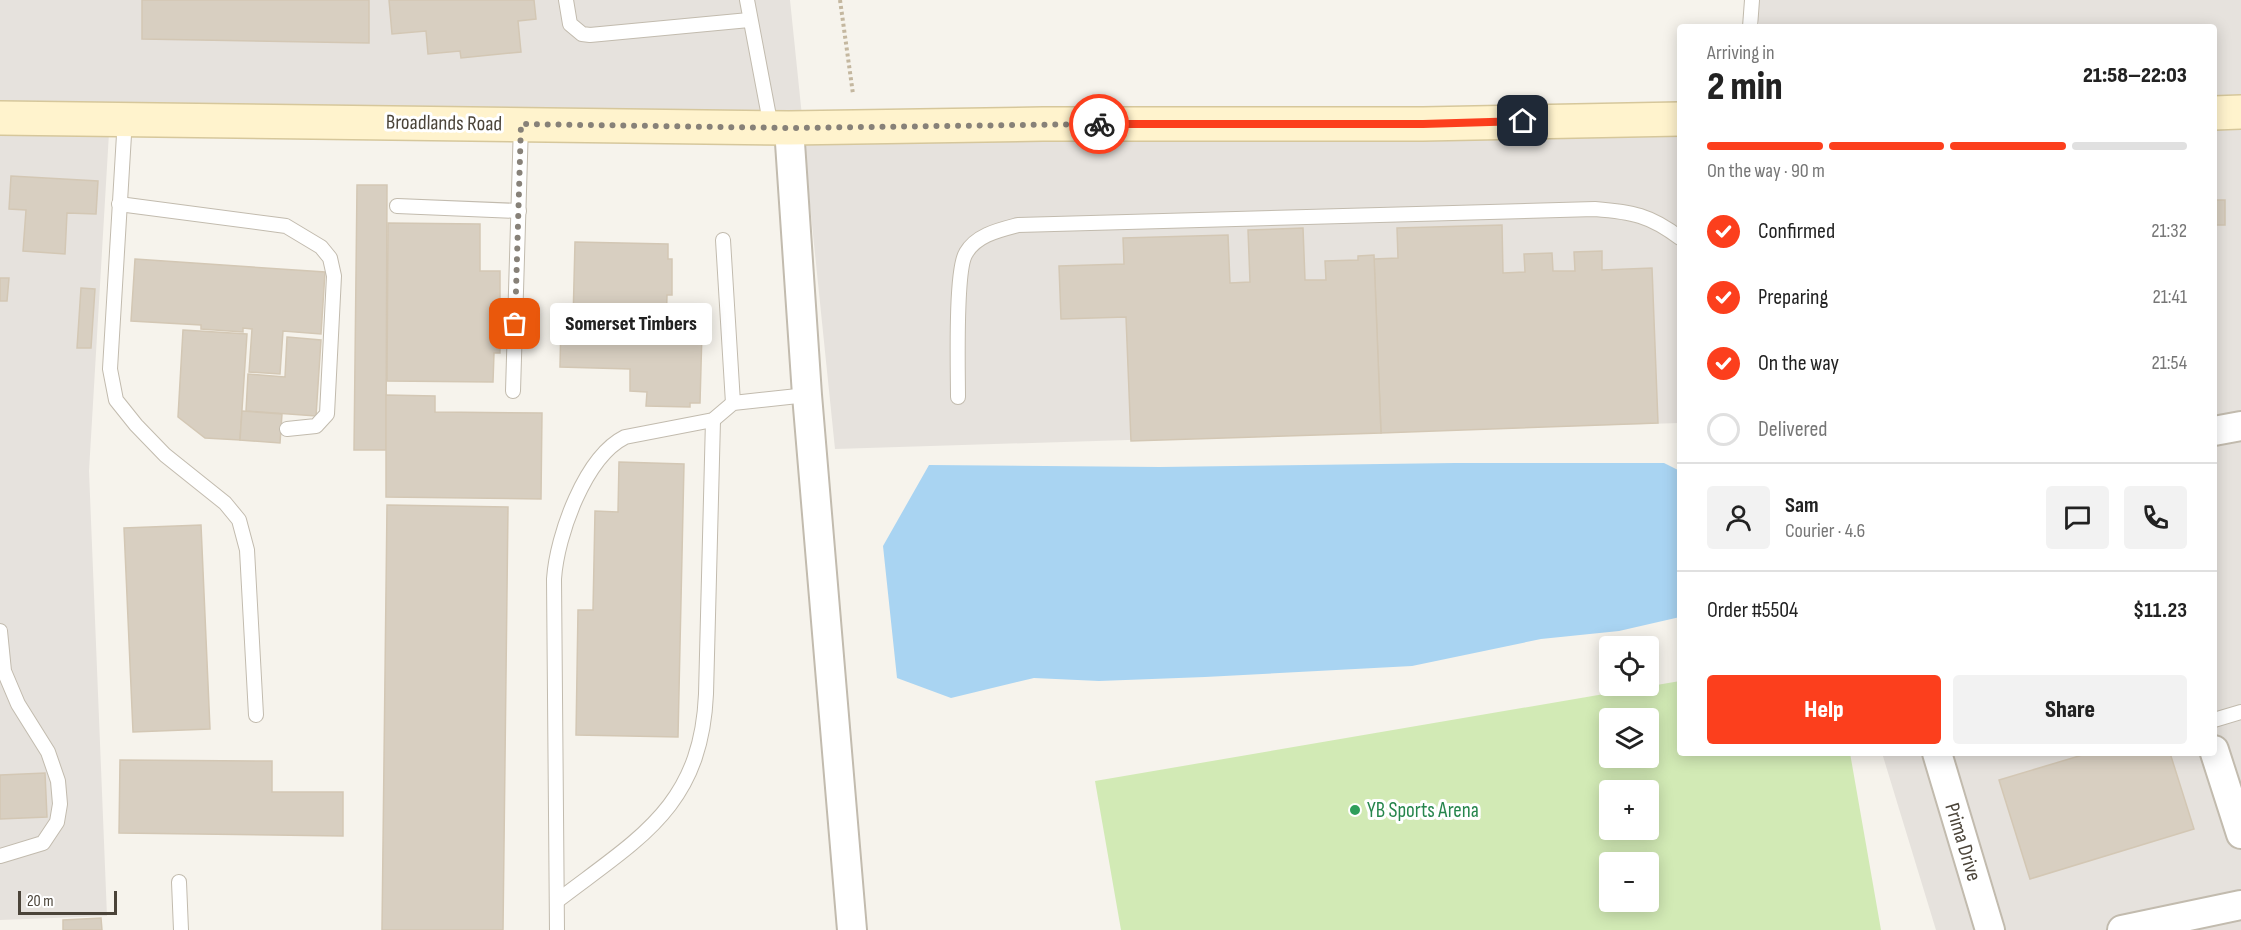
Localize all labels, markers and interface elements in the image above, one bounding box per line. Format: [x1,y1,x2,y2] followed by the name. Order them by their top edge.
[1707,41,1775,65] text: Arriving in
[2083,62,2187,89] text: 21:58–22:03
[1707,64,1783,111] text: 2 min
[1069,94,1129,154] courier
[1497,95,1548,146] pin
[1506,104,1539,137] icon: home
[1083,108,1116,141] icon: bike
[386,109,502,137] street label: Broadlands Road
[1707,159,1825,183] text: On the way · 90 m
[1707,215,1740,248] icon: check
[1758,218,1835,245] text: Confirmed
[2151,219,2187,243] text: 21:32
[1707,281,1740,314] icon: check
[1758,284,1828,311] text: Preparing
[2153,285,2187,309] text: 21:41
[489,298,540,349] pin
[551,303,713,345] callout: Somerset Timbers
[498,307,531,340] icon: bag
[565,312,697,336] text: Somerset Timbers
[1707,347,1740,380] icon: check
[1758,350,1839,377] text: On the way
[2151,351,2187,375] text: 21:54
[1758,416,1827,443] text: Delivered
[1707,486,1770,549] button: person
[2046,486,2109,549] button: chat
[2124,486,2187,549] button: phone
[1785,492,1819,519] text: Sam
[1785,519,1865,543] text: Courier · 4.6
[1707,597,1798,624] text: Order #5504
[2133,597,2187,624] text: $11.23
[1599,636,1659,912] map controls
[1599,636,1659,696] button: locate
[1707,675,1941,744] button: Help
[1953,675,2187,744] button: Share
[1599,708,1659,768] button: layers
[1599,780,1659,840] button: +
[1367,798,1479,823] place label: YB Sports Arena
[1939,800,1987,884] street label: Prima Drive
[1348,803,1362,817] marker: YB Sports Arena
[1599,852,1659,912] button: −
[18,888,117,916] scale bar
[27,892,54,911] text: 20 m

